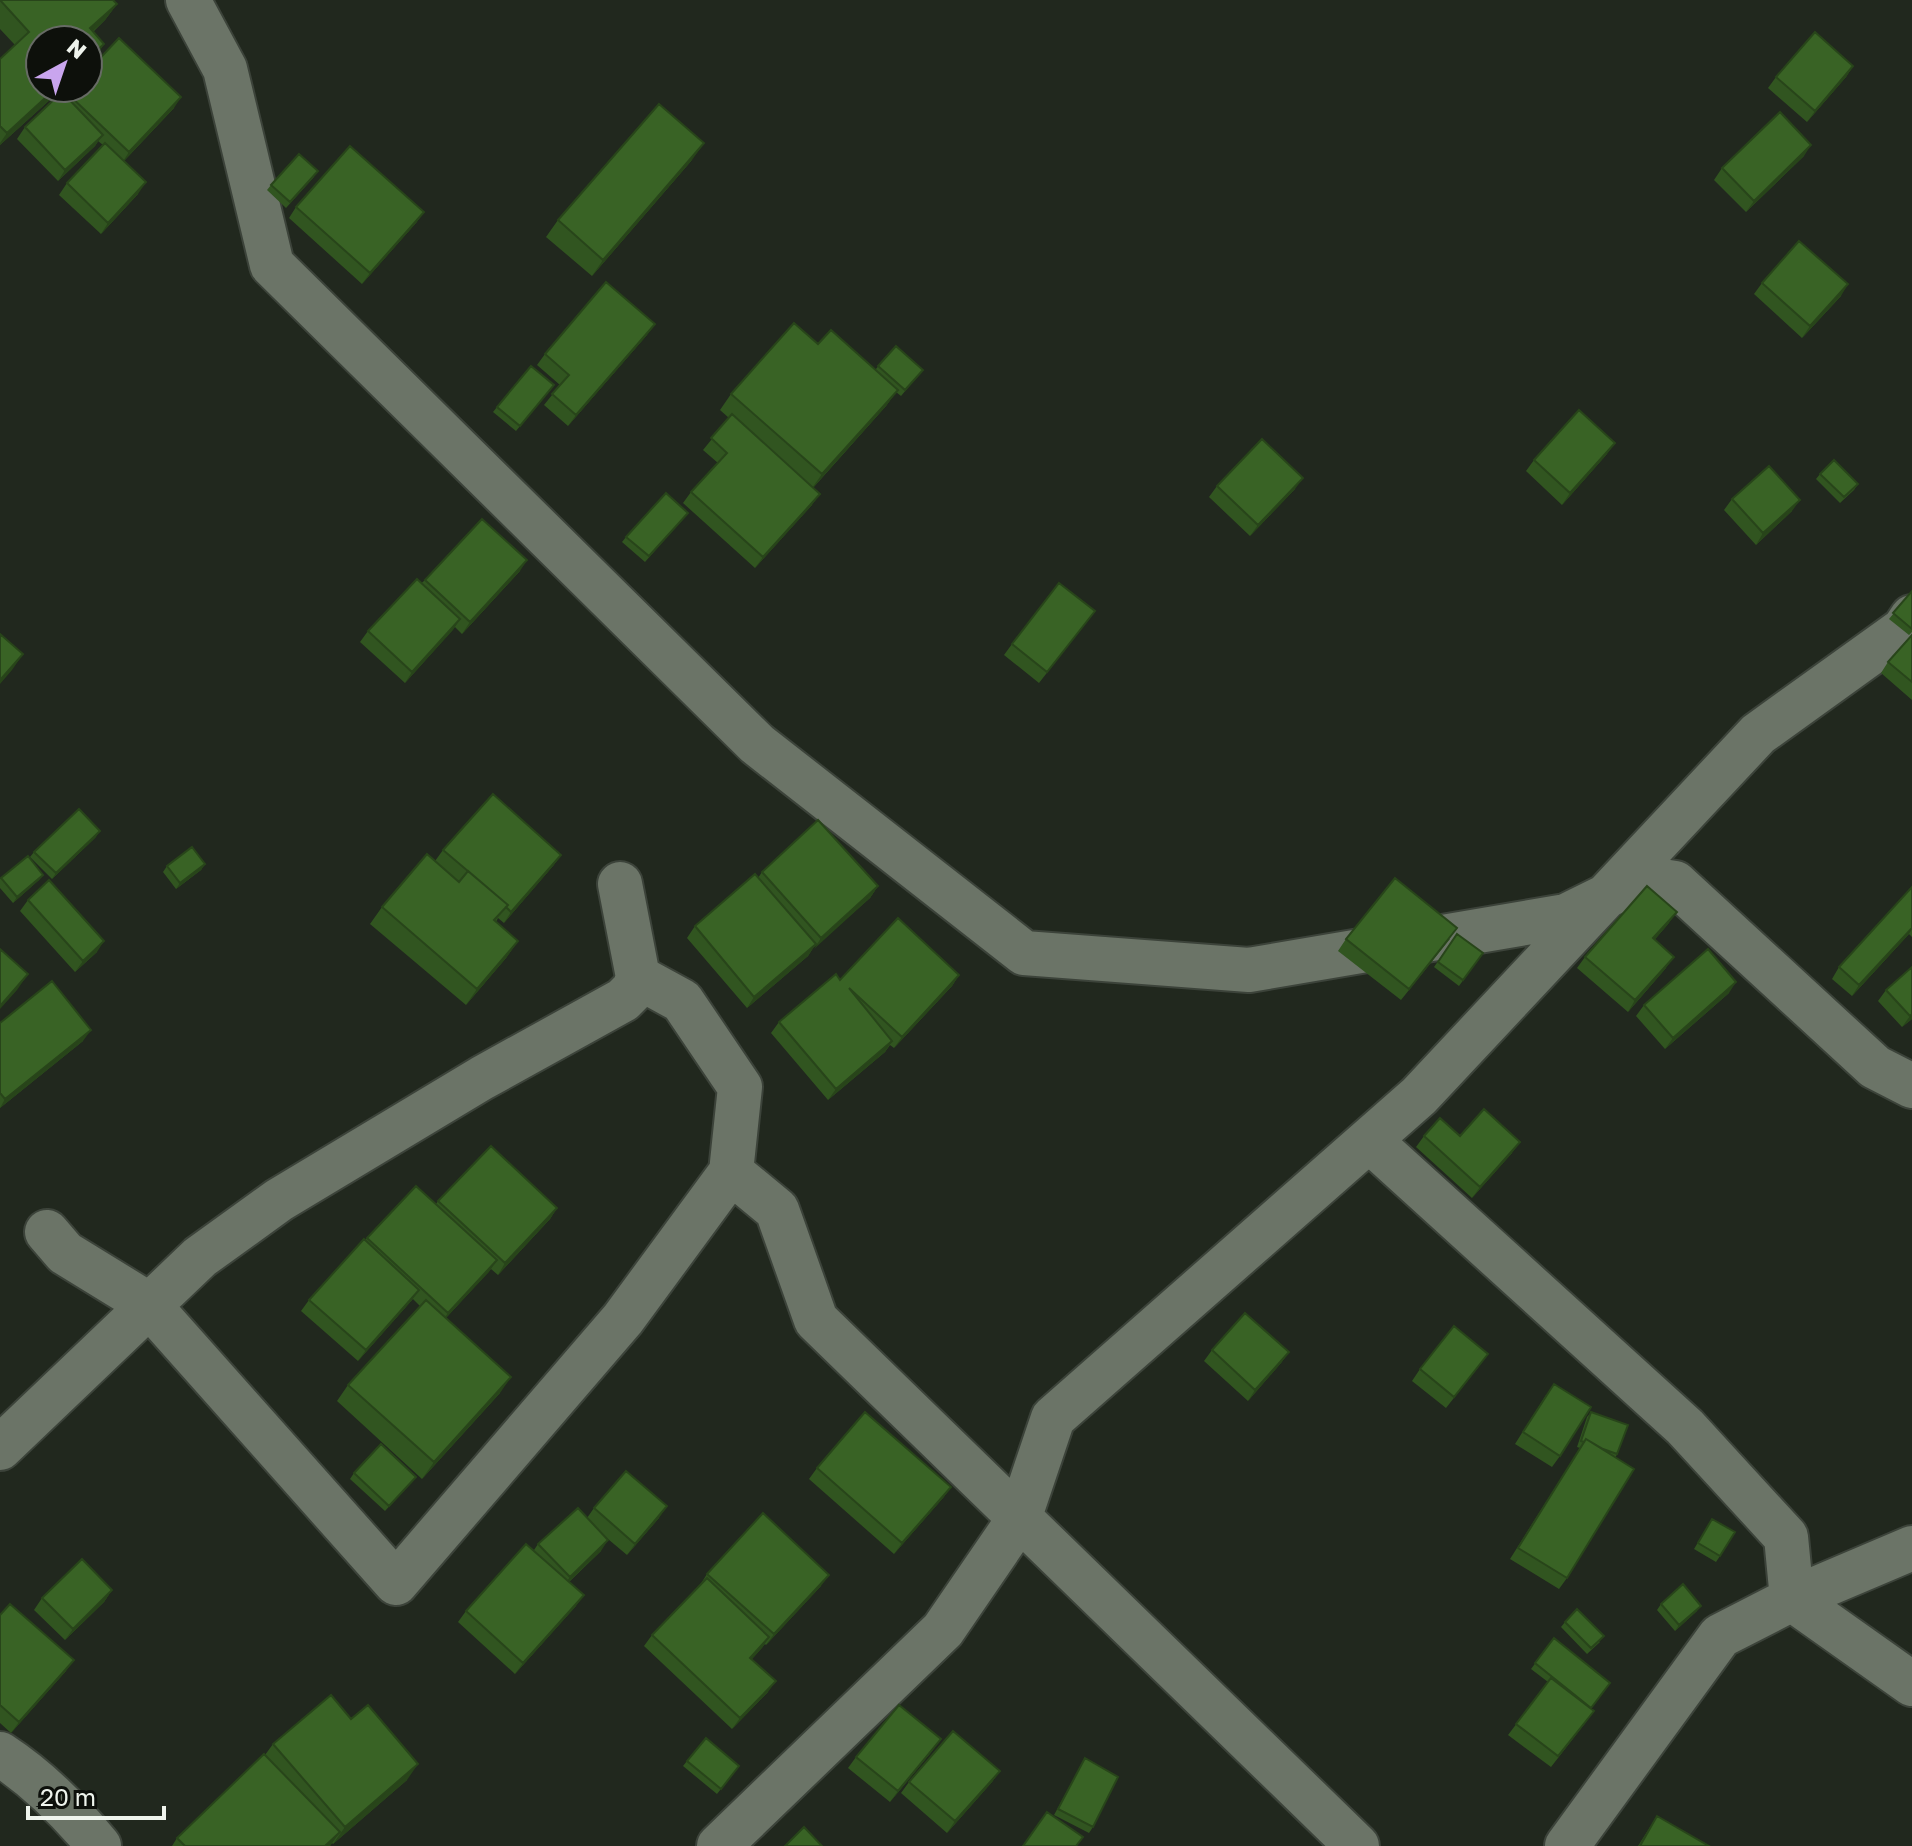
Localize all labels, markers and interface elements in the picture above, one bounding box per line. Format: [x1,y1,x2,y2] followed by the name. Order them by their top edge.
[24,24,104,104] north arrow
[62,33,92,64] text: N
[28,1770,164,1820] scale bar
[40,1782,96,1811] text: 20 m

